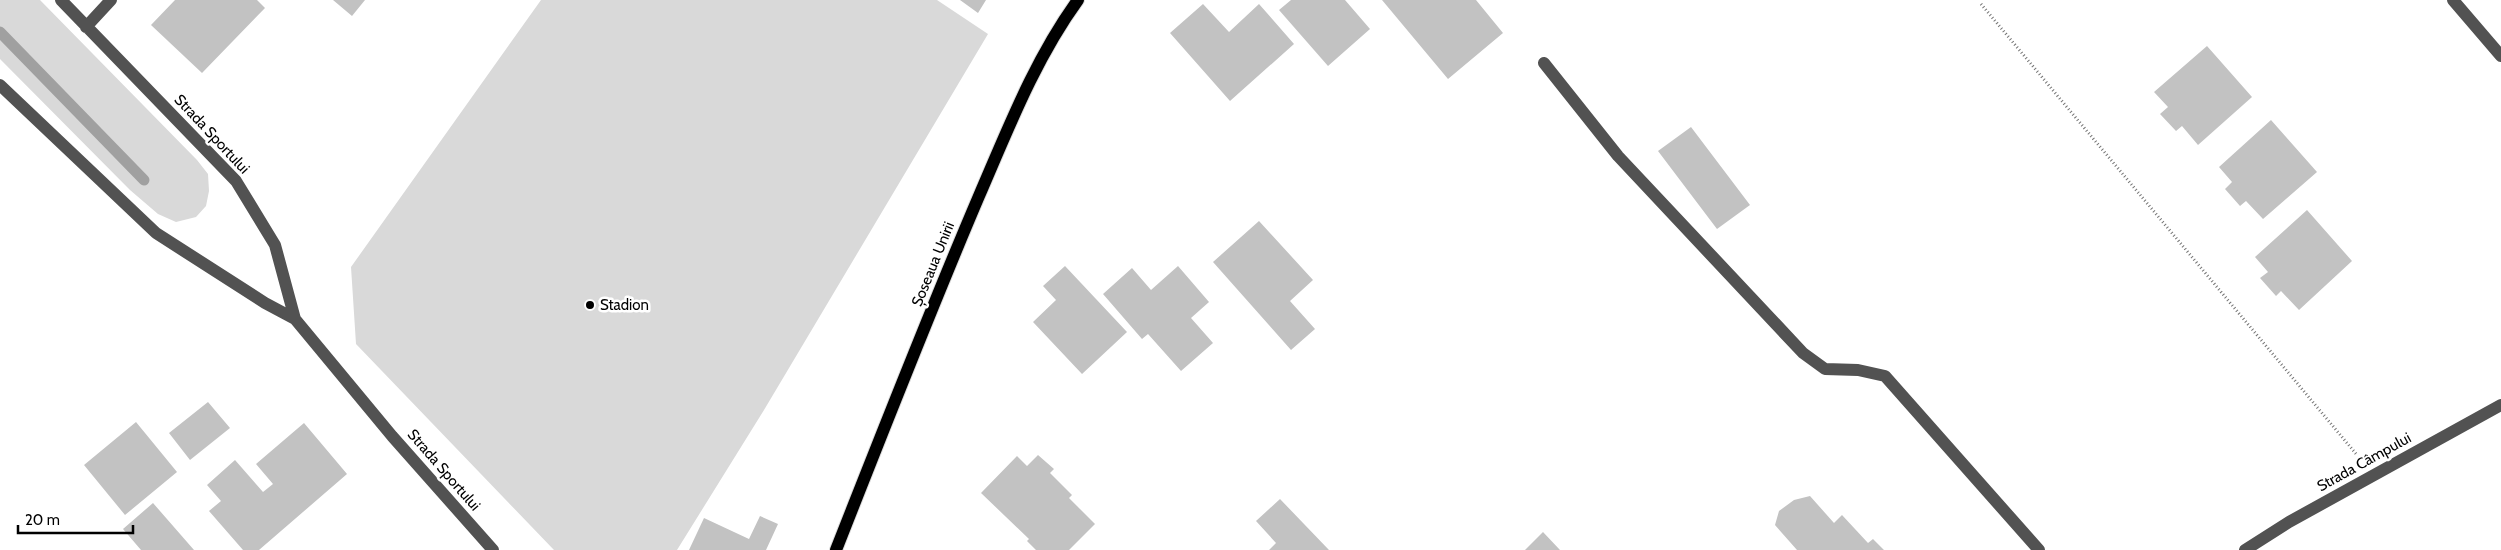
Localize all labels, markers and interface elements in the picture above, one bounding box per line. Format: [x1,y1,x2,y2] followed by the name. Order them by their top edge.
[171,91,253,177] street label: Strada Sportului
[908,219,959,309] street label: Șoseaua Unirii
[600,296,649,314] place label: Stadion
[584,299,596,311] marker: Stadion
[404,426,484,514] street label: Strada Sportului
[2314,429,2414,495] street label: Strada Câmpului
[18,502,132,534] scale bar
[25,511,60,529] text: 20 m

